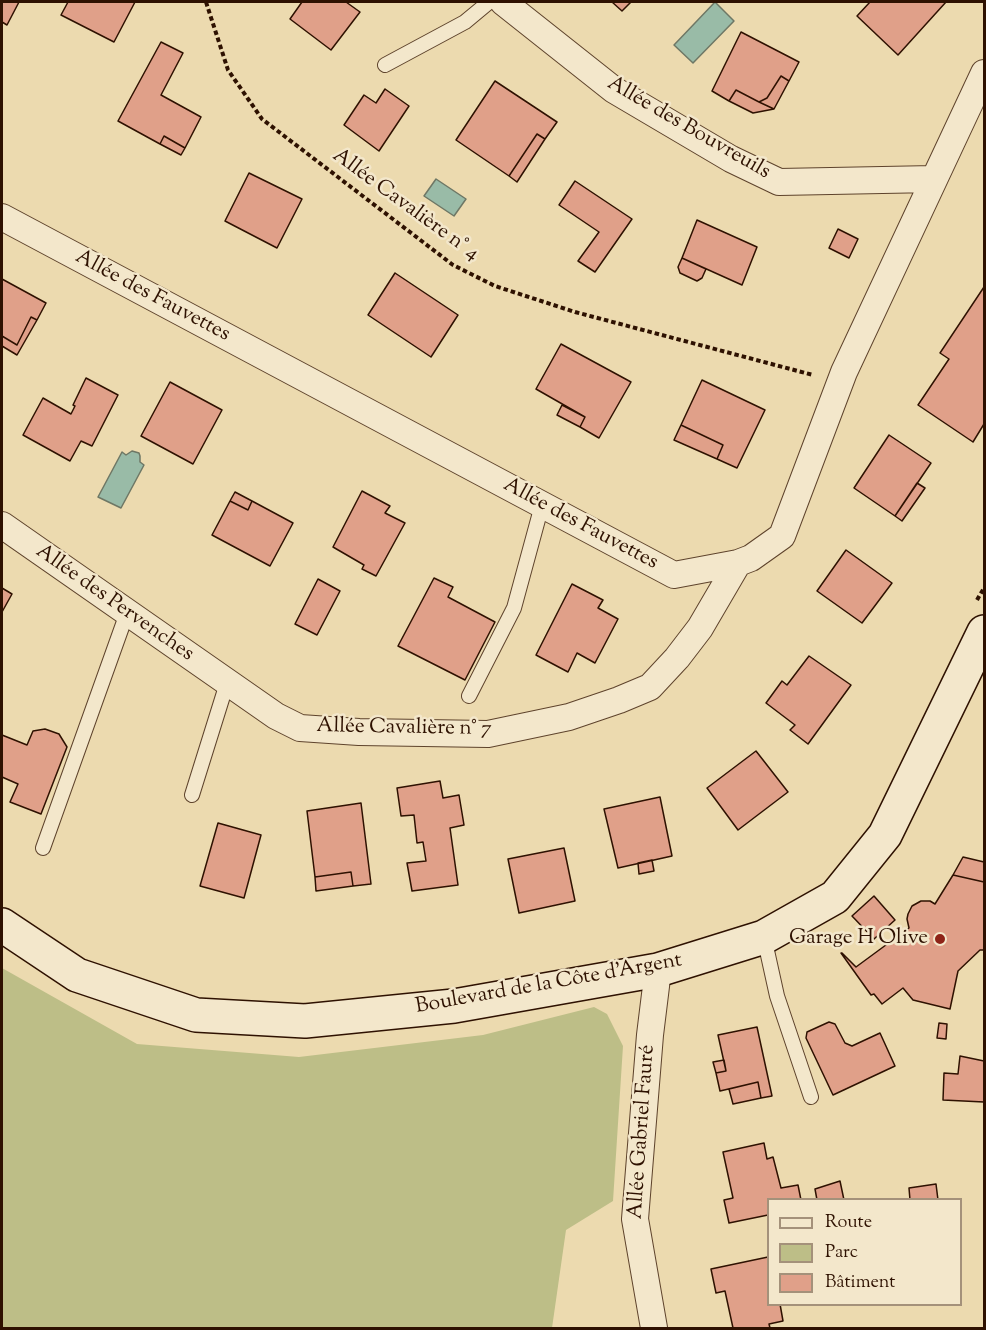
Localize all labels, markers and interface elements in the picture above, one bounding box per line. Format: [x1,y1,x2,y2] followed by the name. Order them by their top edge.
[602,72,774,186] street label: Allée des Bouvreuils
[327,144,483,268] street label: Allée Cavalière n° 4
[70,245,234,349] street label: Allée des Fauvettes
[498,473,662,577] street label: Allée des Fauvettes
[30,540,198,668] street label: Allée des Pervenches
[316,715,492,743] street label: Allée Cavalière n° 7
[789,926,928,952] place label: Garage H Olive
[933,932,947,946] marker: Garage H Olive
[414,949,684,1021] street label: Boulevard de la Côte d'Argent
[624,1044,662,1220] street label: Allée Gabriel Fauré
[767,1198,962,1306] legend
[825,1210,872,1236] text: Route
[825,1240,858,1266] text: Parc
[825,1270,895,1296] text: Bâtiment

